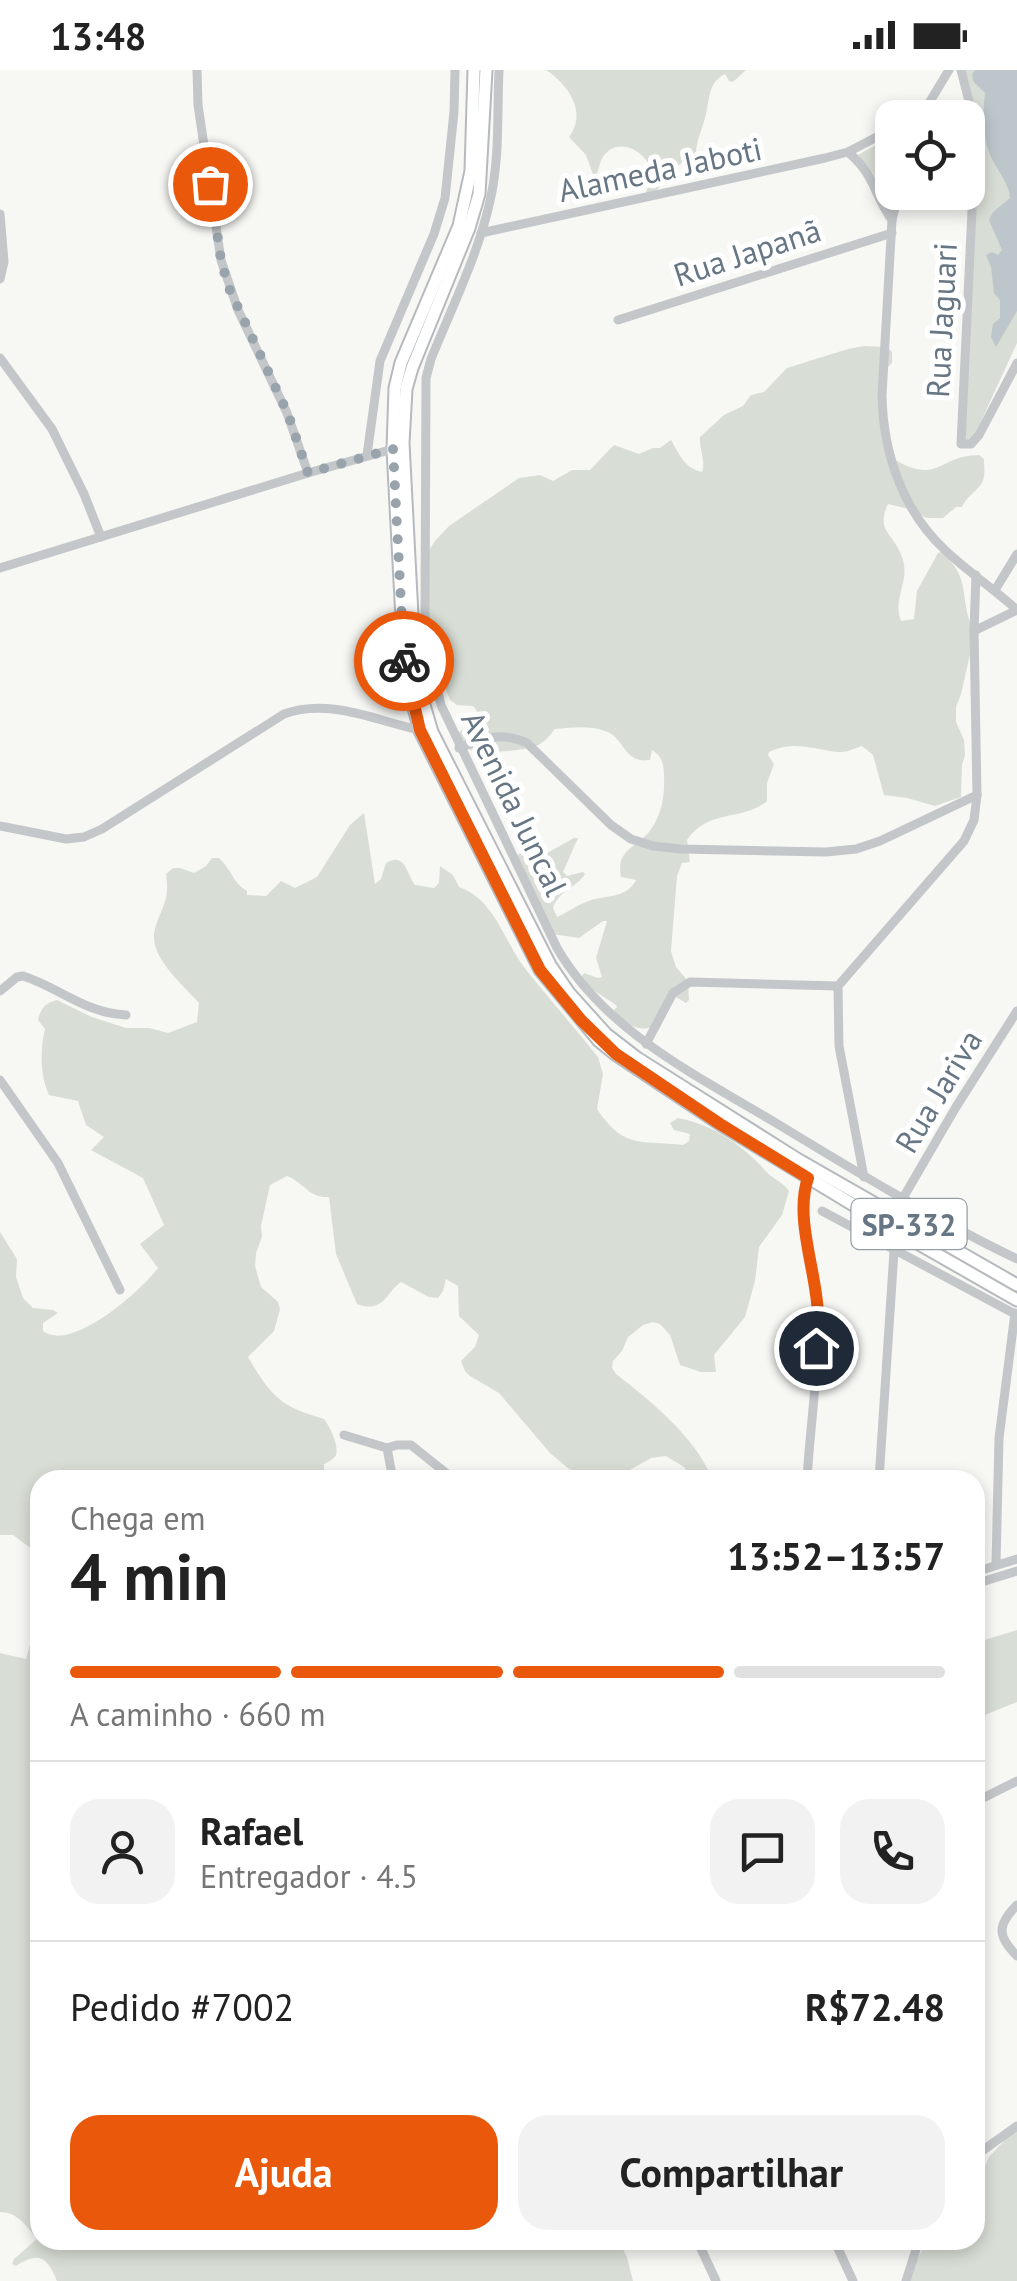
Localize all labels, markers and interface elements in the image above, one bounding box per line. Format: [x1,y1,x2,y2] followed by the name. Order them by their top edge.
[50,11,146,60] text: 13:48
[875,100,985,210] map controls
[875,100,985,210] button: locate
[554,127,766,211] street label: Alameda Jaboti
[168,142,253,227] pin
[183,157,238,212] icon: bag
[668,209,826,295] street label: Rua Japanã
[916,241,966,399] street label: Rua Jaguari
[354,611,454,711] courier
[377,634,432,689] icon: bike
[452,704,578,903] street label: Avenida Juncal
[885,1022,991,1160] street label: Rua Jariva
[852,1199,966,1249] road number: SP-332
[774,1306,859,1391] pin
[789,1321,844,1376] icon: home
[70,1497,206,1539] text: Chega em
[727,1531,945,1580] text: 13:52–13:57
[70,1534,229,1618] text: 4 min
[70,1693,325,1735] text: A caminho · 660 m
[70,1799,175,1904] button: person
[710,1799,815,1904] button: chat
[840,1799,945,1904] button: phone
[200,1806,303,1855] text: Rafael
[200,1855,418,1897] text: Entregador · 4.5
[70,1982,294,2031] text: Pedido #7002
[805,1982,945,2031] text: R$72.48
[70,2115,498,2230] button: Ajuda
[518,2115,945,2230] button: Compartilhar

